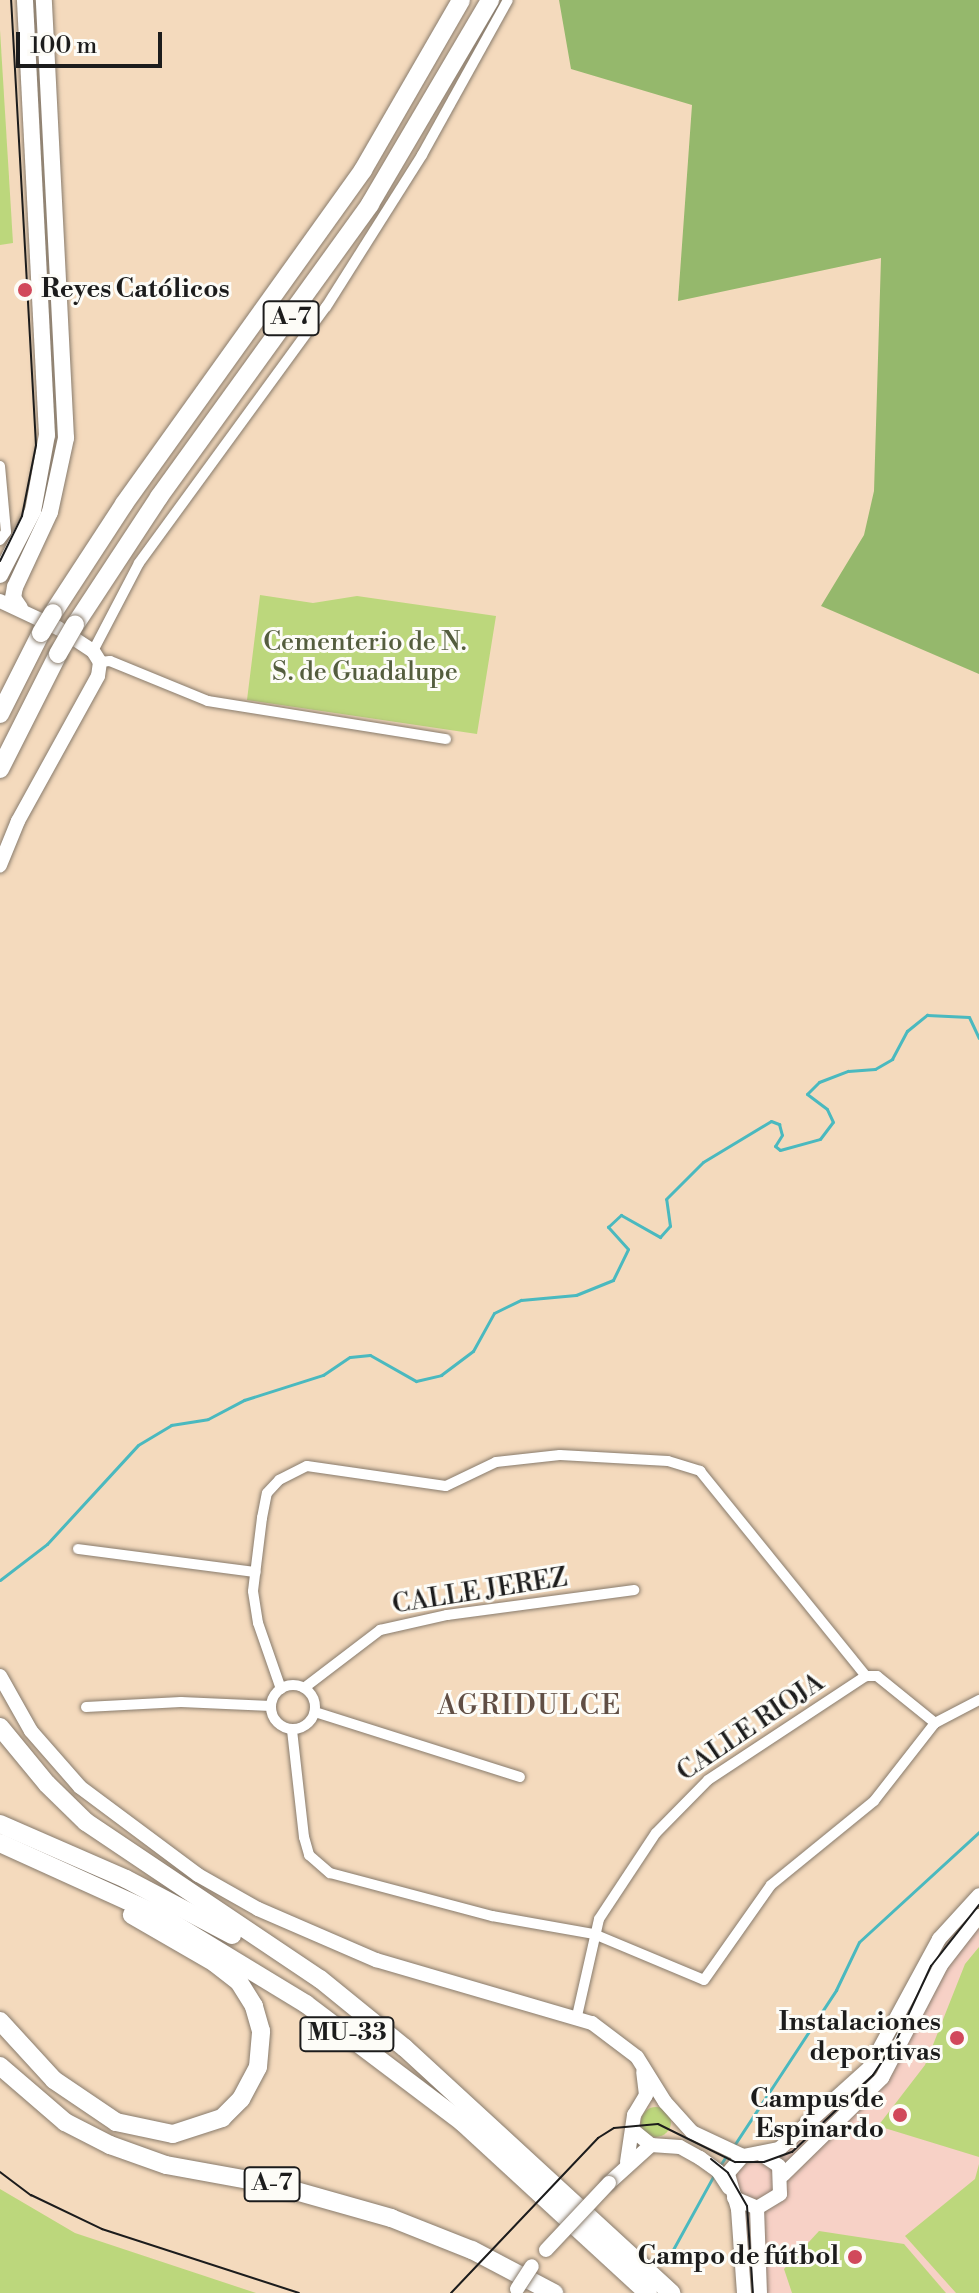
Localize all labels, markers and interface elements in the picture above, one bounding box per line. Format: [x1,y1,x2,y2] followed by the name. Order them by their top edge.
[20,16,166,66] scale bar
[30,31,97,61] text: 100 m
[41,274,230,306] place label: Reyes Católicos
[16,281,34,299] marker: Reyes Católicos
[261,298,321,338] road number: A-7
[263,627,467,688] park label: Cementerio de N. S. de Guadalupe
[390,1563,570,1621] street label: CALLE JEREZ
[672,1667,830,1789] street label: CALLE RIOJA
[438,1689,622,1723] district label: AGRIDULCE
[779,2007,941,2068] place label: Instalaciones deportivas
[299,2014,395,2054] road number: MU-33
[948,2029,966,2047] marker: Instalaciones deportivas
[750,2084,884,2146] place label: Campus de Espinardo
[891,2106,909,2124] marker: Campus de Espinardo
[242,2164,302,2204] road number: A-7
[637,2241,839,2273] place label: Campo de fútbol
[846,2248,864,2266] marker: Campo de fútbol

